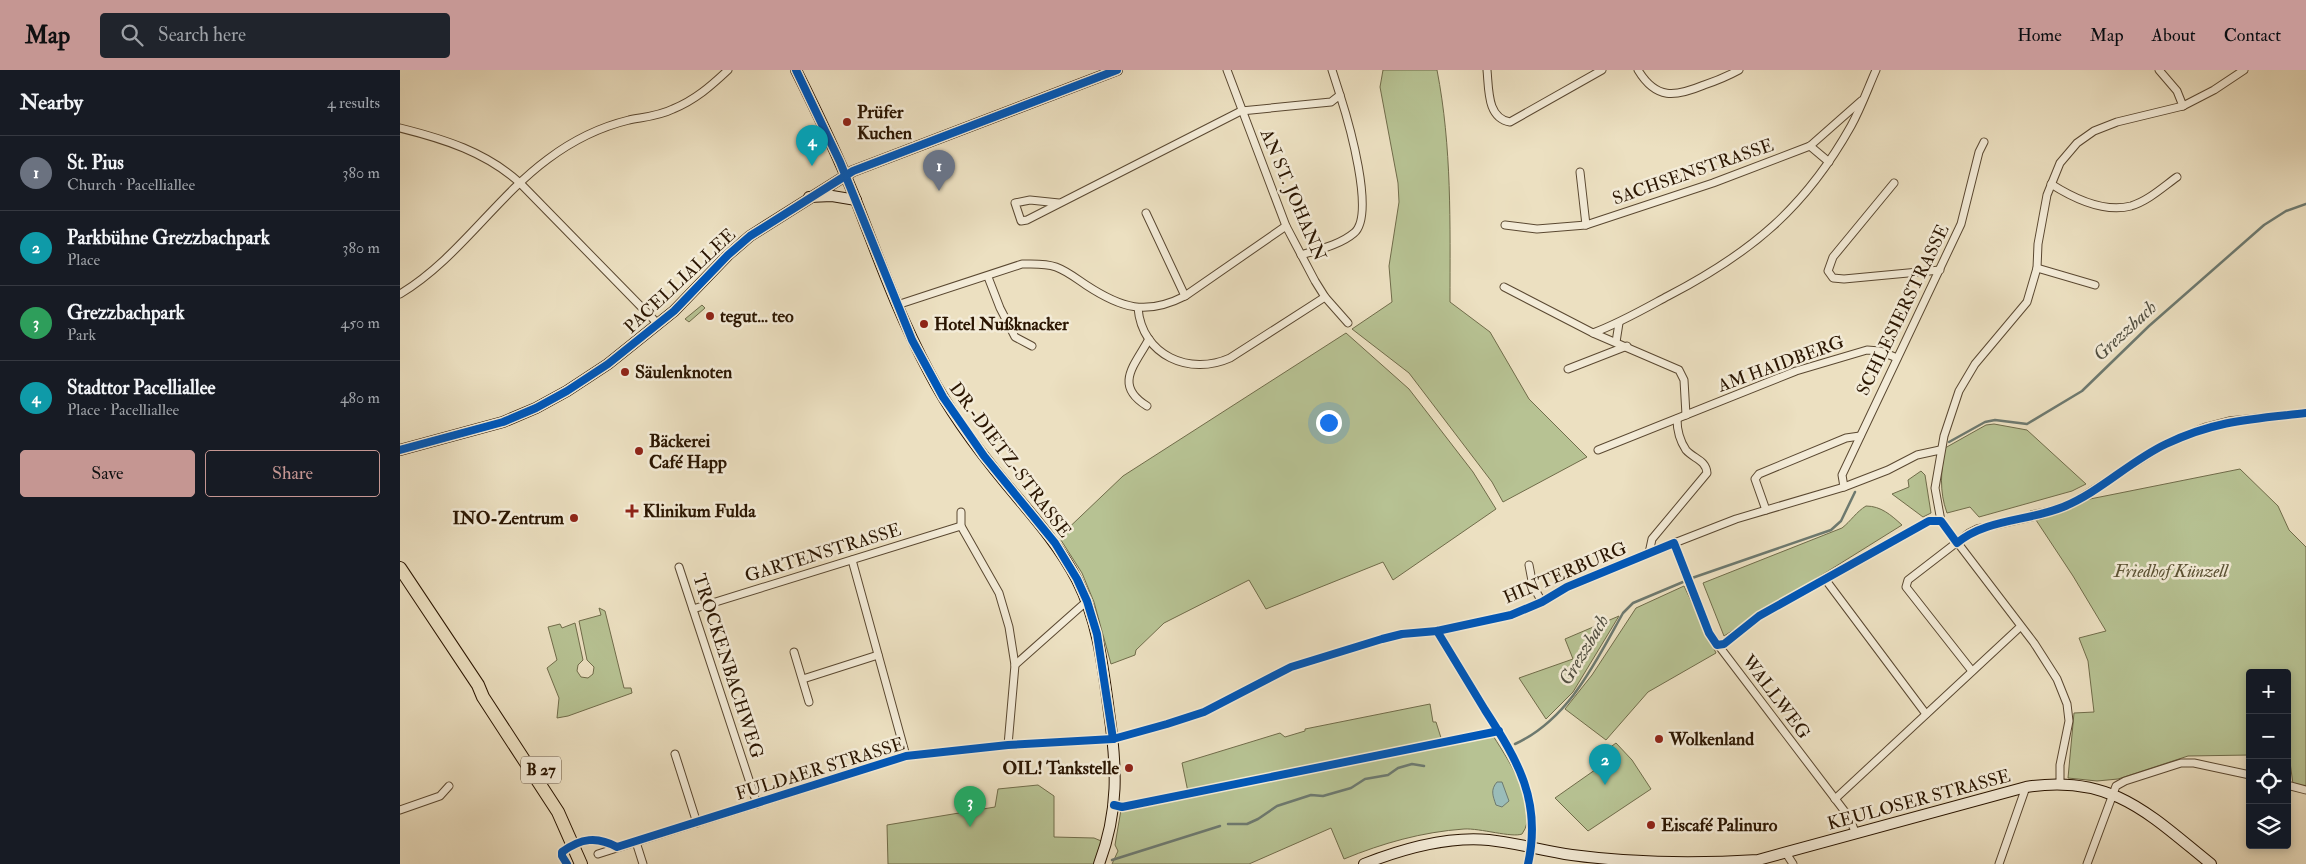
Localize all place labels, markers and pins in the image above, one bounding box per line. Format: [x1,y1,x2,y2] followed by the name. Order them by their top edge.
[857,101,913,145] place label: Prüfer Kuchen
[841,116,853,128] marker: Prüfer Kuchen
[796,125,828,166] pin: 4
[923,150,955,191] pin: 1
[720,305,794,328] place label: tegut... teo
[704,310,716,322] marker: tegut... teo
[934,313,1069,336] place label: Hotel Nußknacker
[918,318,930,330] marker: Hotel Nußknacker
[635,361,733,384] place label: Säulenknoten
[619,366,631,378] marker: Säulenknoten
[649,430,727,474] place label: Bäckerei Café Happ
[633,445,645,457] marker: Bäckerei Café Happ
[643,500,756,523] place label: Klinikum Fulda
[625,504,639,518] marker: Klinikum Fulda
[453,507,565,530] place label: INO-Zentrum
[568,512,580,524] marker: INO-Zentrum
[1668,728,1754,751] place label: Wolkenland
[1653,733,1665,745] marker: Wolkenland
[1589,744,1621,785] pin: 2
[1003,757,1119,780] place label: OIL! Tankstelle
[1123,762,1135,774] marker: OIL! Tankstelle
[954,786,986,827] pin: 3
[1661,814,1778,837] place label: Eiscafé Palinuro
[1645,819,1657,831] marker: Eiscafé Palinuro

